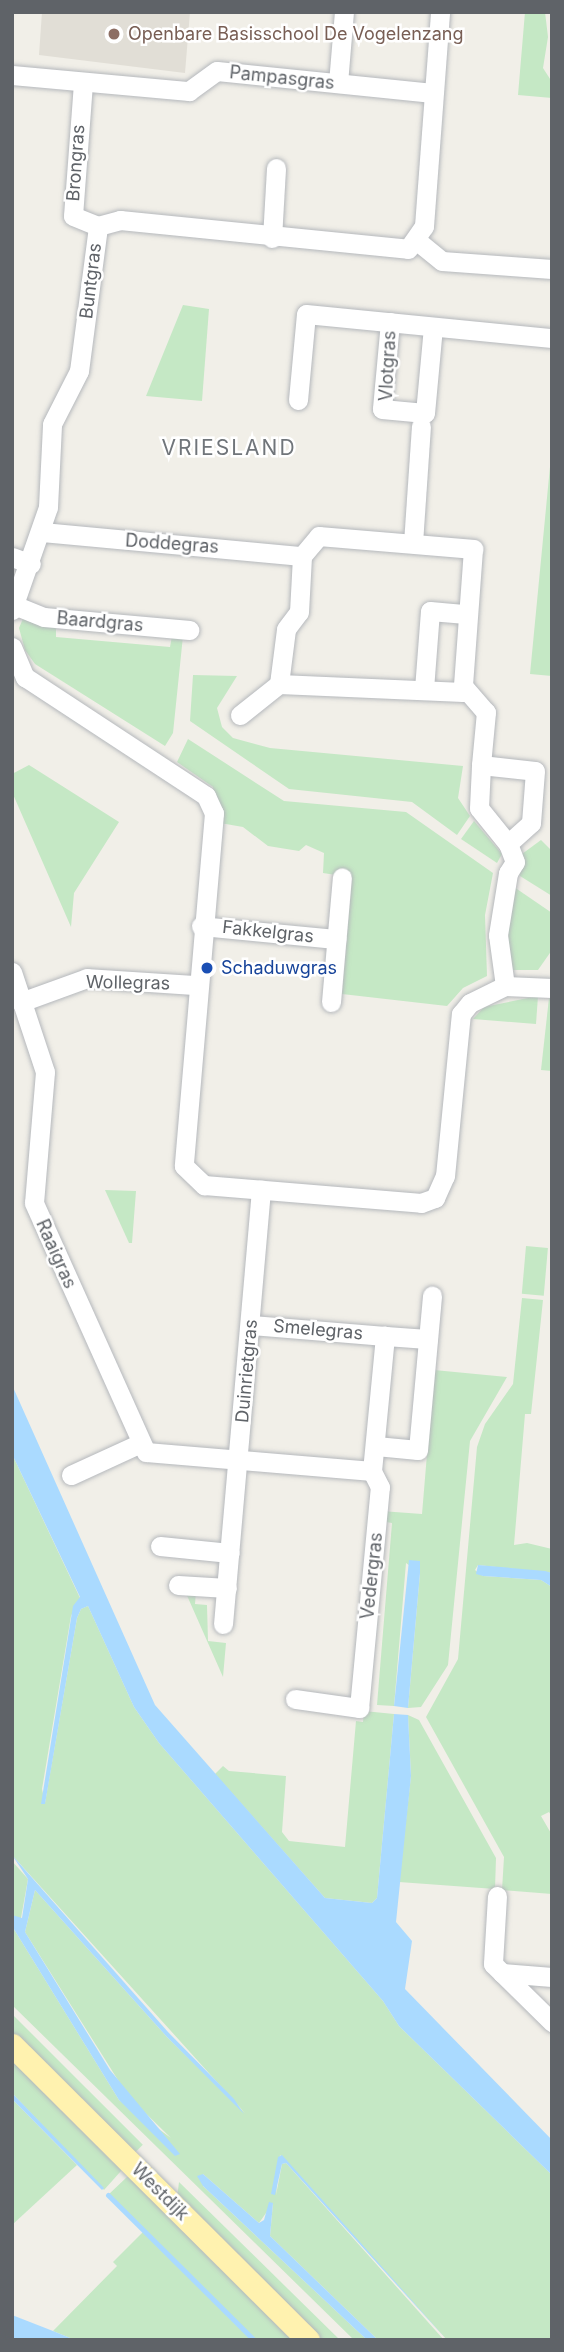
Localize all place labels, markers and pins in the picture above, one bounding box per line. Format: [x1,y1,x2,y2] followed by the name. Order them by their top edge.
[128,23,464,45] place label: Openbare Basisschool De Vogelenzang
[106,26,122,42] marker: Openbare Basisschool De Vogelenzang
[221,957,337,979] place label: Schaduwgras
[199,960,215,976] marker: Schaduwgras

